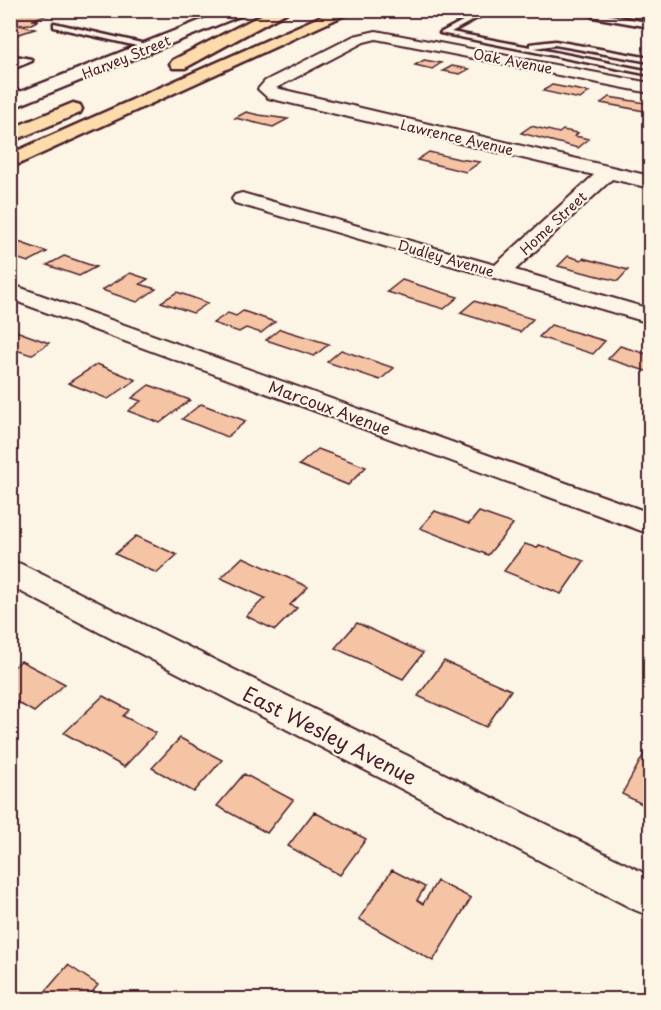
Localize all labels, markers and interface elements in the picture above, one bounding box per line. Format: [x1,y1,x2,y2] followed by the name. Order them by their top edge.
[78,30,174,84] street label: Harvey Street
[472,43,555,79] street label: Oak Avenue
[398,114,516,160] street label: Lawrence Avenue
[515,186,591,260] street label: Home Street
[395,234,497,282] street label: Dudley Avenue
[266,374,395,440] street label: Marcoux Avenue
[238,678,422,792] street label: East Wesley Avenue

